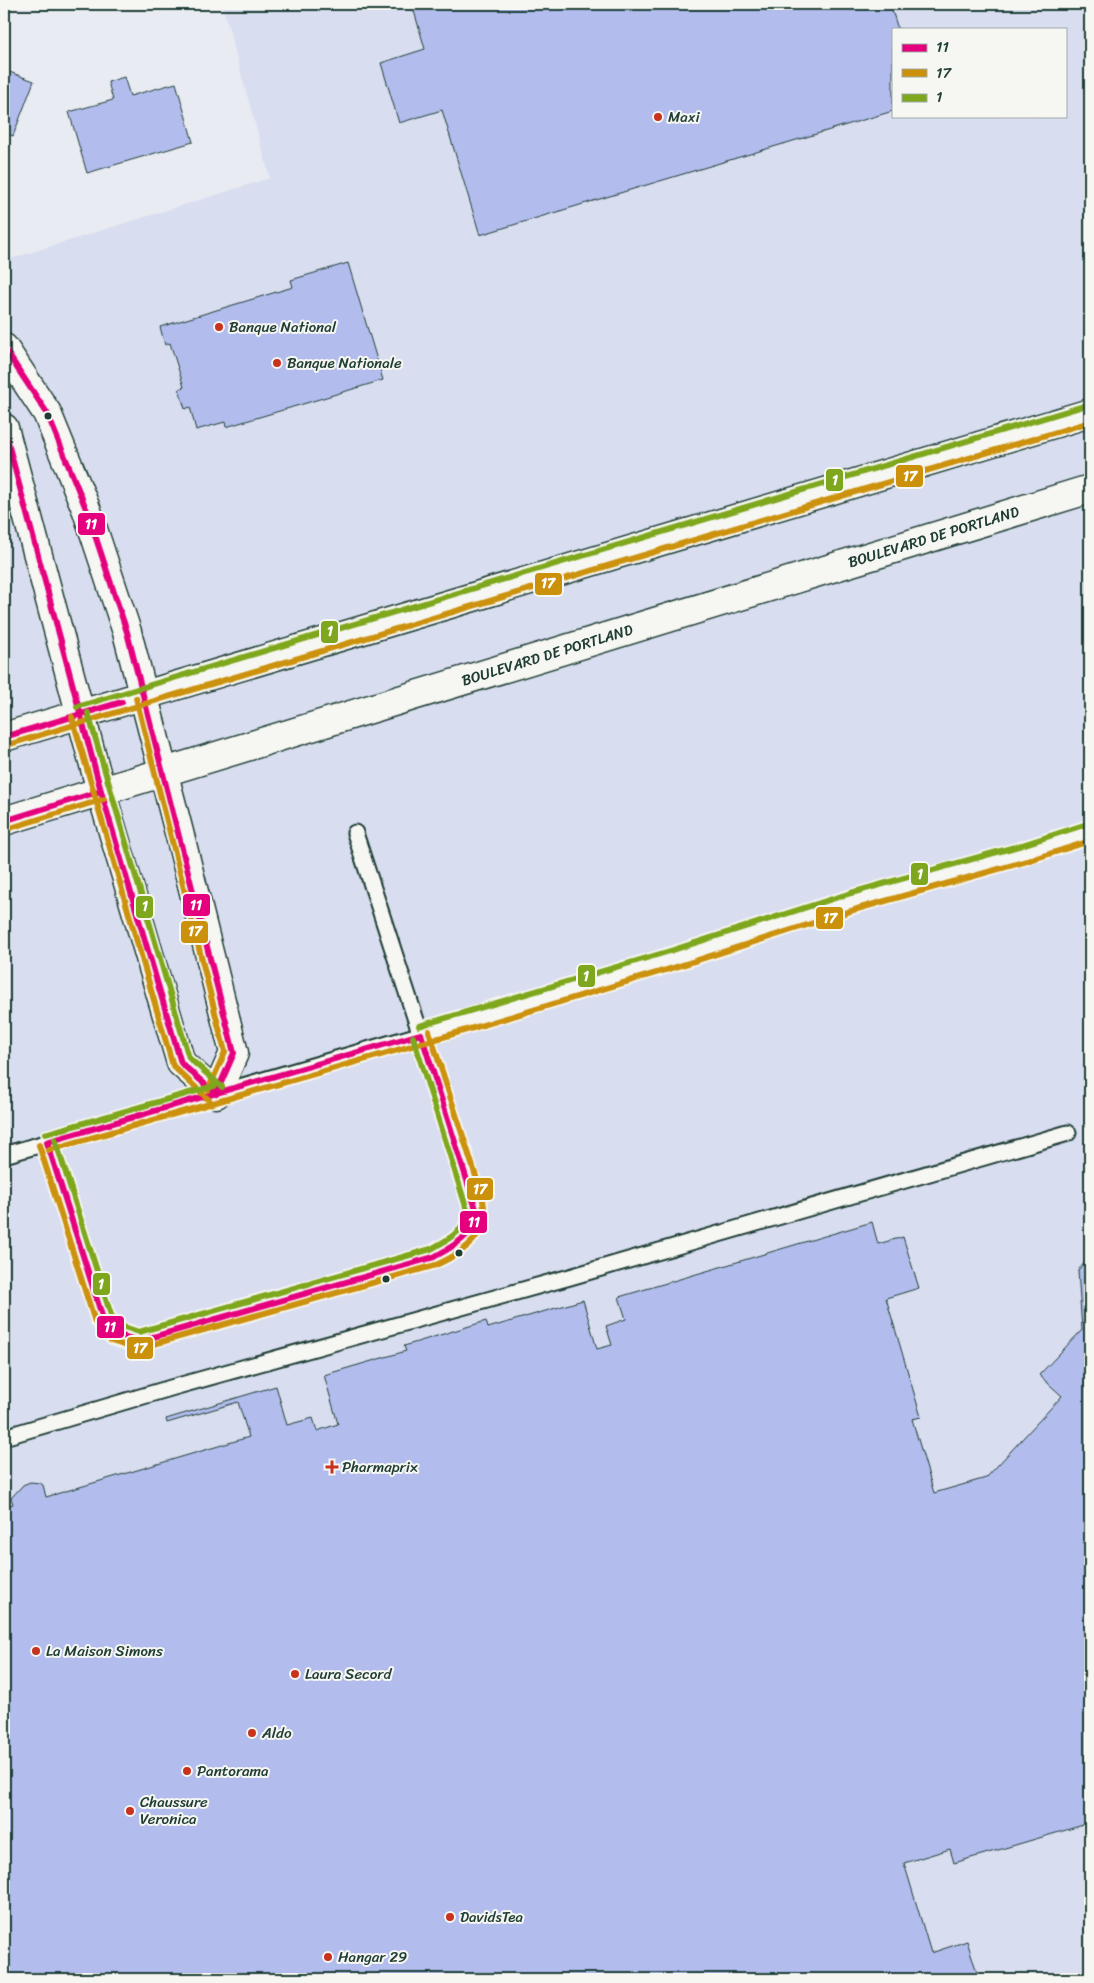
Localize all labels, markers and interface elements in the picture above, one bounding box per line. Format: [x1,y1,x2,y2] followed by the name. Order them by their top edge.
[892,28,1066,118] legend
[936,34,949,60] text: 11
[936,60,952,86] text: 17
[936,84,942,110] text: 1
[668,104,700,130] place label: Maxi
[652,111,664,123] marker: Maxi
[229,314,337,340] place label: Banque National
[213,321,225,333] marker: Banque National
[287,350,402,376] place label: Banque Nationale
[271,357,283,369] marker: Banque Nationale
[43,411,53,421] unlabelled marker
[895,464,924,488] line badge: 17
[903,464,918,489] text: 17
[825,468,844,492] line badge: 1
[832,468,838,493] text: 1
[845,498,1022,575] street label: BOULEVARD DE PORTLAND
[77,512,106,536] line badge: 11
[85,512,97,537] text: 11
[541,571,556,596] text: 17
[534,572,563,596] line badge: 17
[458,616,636,693] street label: BOULEVARD DE PORTLAND
[327,619,333,644] text: 1
[320,620,339,644] line badge: 1
[910,862,929,886] line badge: 1
[917,862,923,887] text: 1
[182,893,211,917] line badge: 11
[190,893,202,918] text: 11
[142,894,148,919] text: 1
[135,895,154,919] line badge: 1
[815,906,844,930] line badge: 17
[823,906,838,931] text: 17
[188,919,203,944] text: 17
[180,920,209,944] line badge: 17
[577,964,596,988] line badge: 1
[583,964,589,989] text: 1
[466,1177,494,1201] line badge: 17
[473,1177,488,1202] text: 17
[459,1210,488,1234] line badge: 11
[468,1210,480,1235] text: 11
[454,1248,464,1258] unlabelled marker
[92,1272,111,1296] line badge: 1
[98,1272,104,1297] text: 1
[381,1274,391,1284] unlabelled marker
[96,1315,125,1339] line badge: 11
[104,1315,116,1340] text: 11
[126,1336,154,1360] line badge: 17
[133,1336,148,1361] text: 17
[342,1454,418,1480] place label: Pharmaprix
[326,1461,338,1473] marker: Pharmaprix
[46,1638,163,1664] place label: La Maison Simons
[30,1645,42,1657] marker: La Maison Simons
[305,1661,392,1687] place label: Laura Secord
[289,1668,301,1680] marker: Laura Secord
[261,1720,292,1746] place label: Aldo
[246,1727,258,1739] marker: Aldo
[197,1758,269,1784] place label: Pantorama
[181,1765,193,1777] marker: Pantorama
[140,1789,208,1832] place label: Chaussure Veronica
[124,1805,136,1817] marker: Chaussure Veronica
[460,1904,524,1930] place label: DavidsTea
[444,1911,456,1923] marker: DavidsTea
[338,1944,407,1970] place label: Hangar 29
[322,1951,334,1963] marker: Hangar 29

